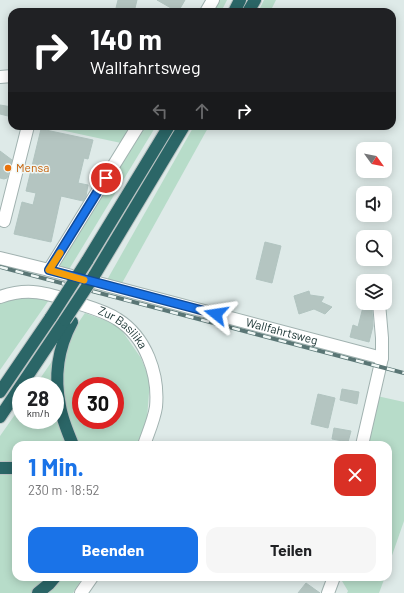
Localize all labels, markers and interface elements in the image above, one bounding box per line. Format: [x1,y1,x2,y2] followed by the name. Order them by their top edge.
[90,22,162,56] text: 140 m
[24,24,76,76] icon: right
[90,56,201,78] text: Wallfahrtsweg
[149,100,171,122] icon: left
[191,100,213,122] icon: ahead
[233,100,255,122] icon: right
[356,142,392,178] north arrow
[356,142,392,310] map controls
[16,160,49,174] place label: Mensa
[89,161,123,195] pin
[3,163,13,173] marker: Mensa
[95,167,117,189] icon: arrive
[356,186,392,222] button: sound
[356,230,392,266] button: search
[356,274,392,310] button: layers
[195,293,237,335] position arrow
[97,303,151,351] street label: Zur Basilika
[244,314,320,347] street label: Wallfahrtsweg
[72,377,124,429] speed limit sign: 30
[27,386,49,410] text: 28
[27,407,49,419] text: km/h
[28,452,84,481] text: 1 Min.
[334,454,376,496] button: close
[28,482,100,498] text: 230 m · 18:52
[28,527,198,573] button: Beenden
[206,527,376,573] button: Teilen

